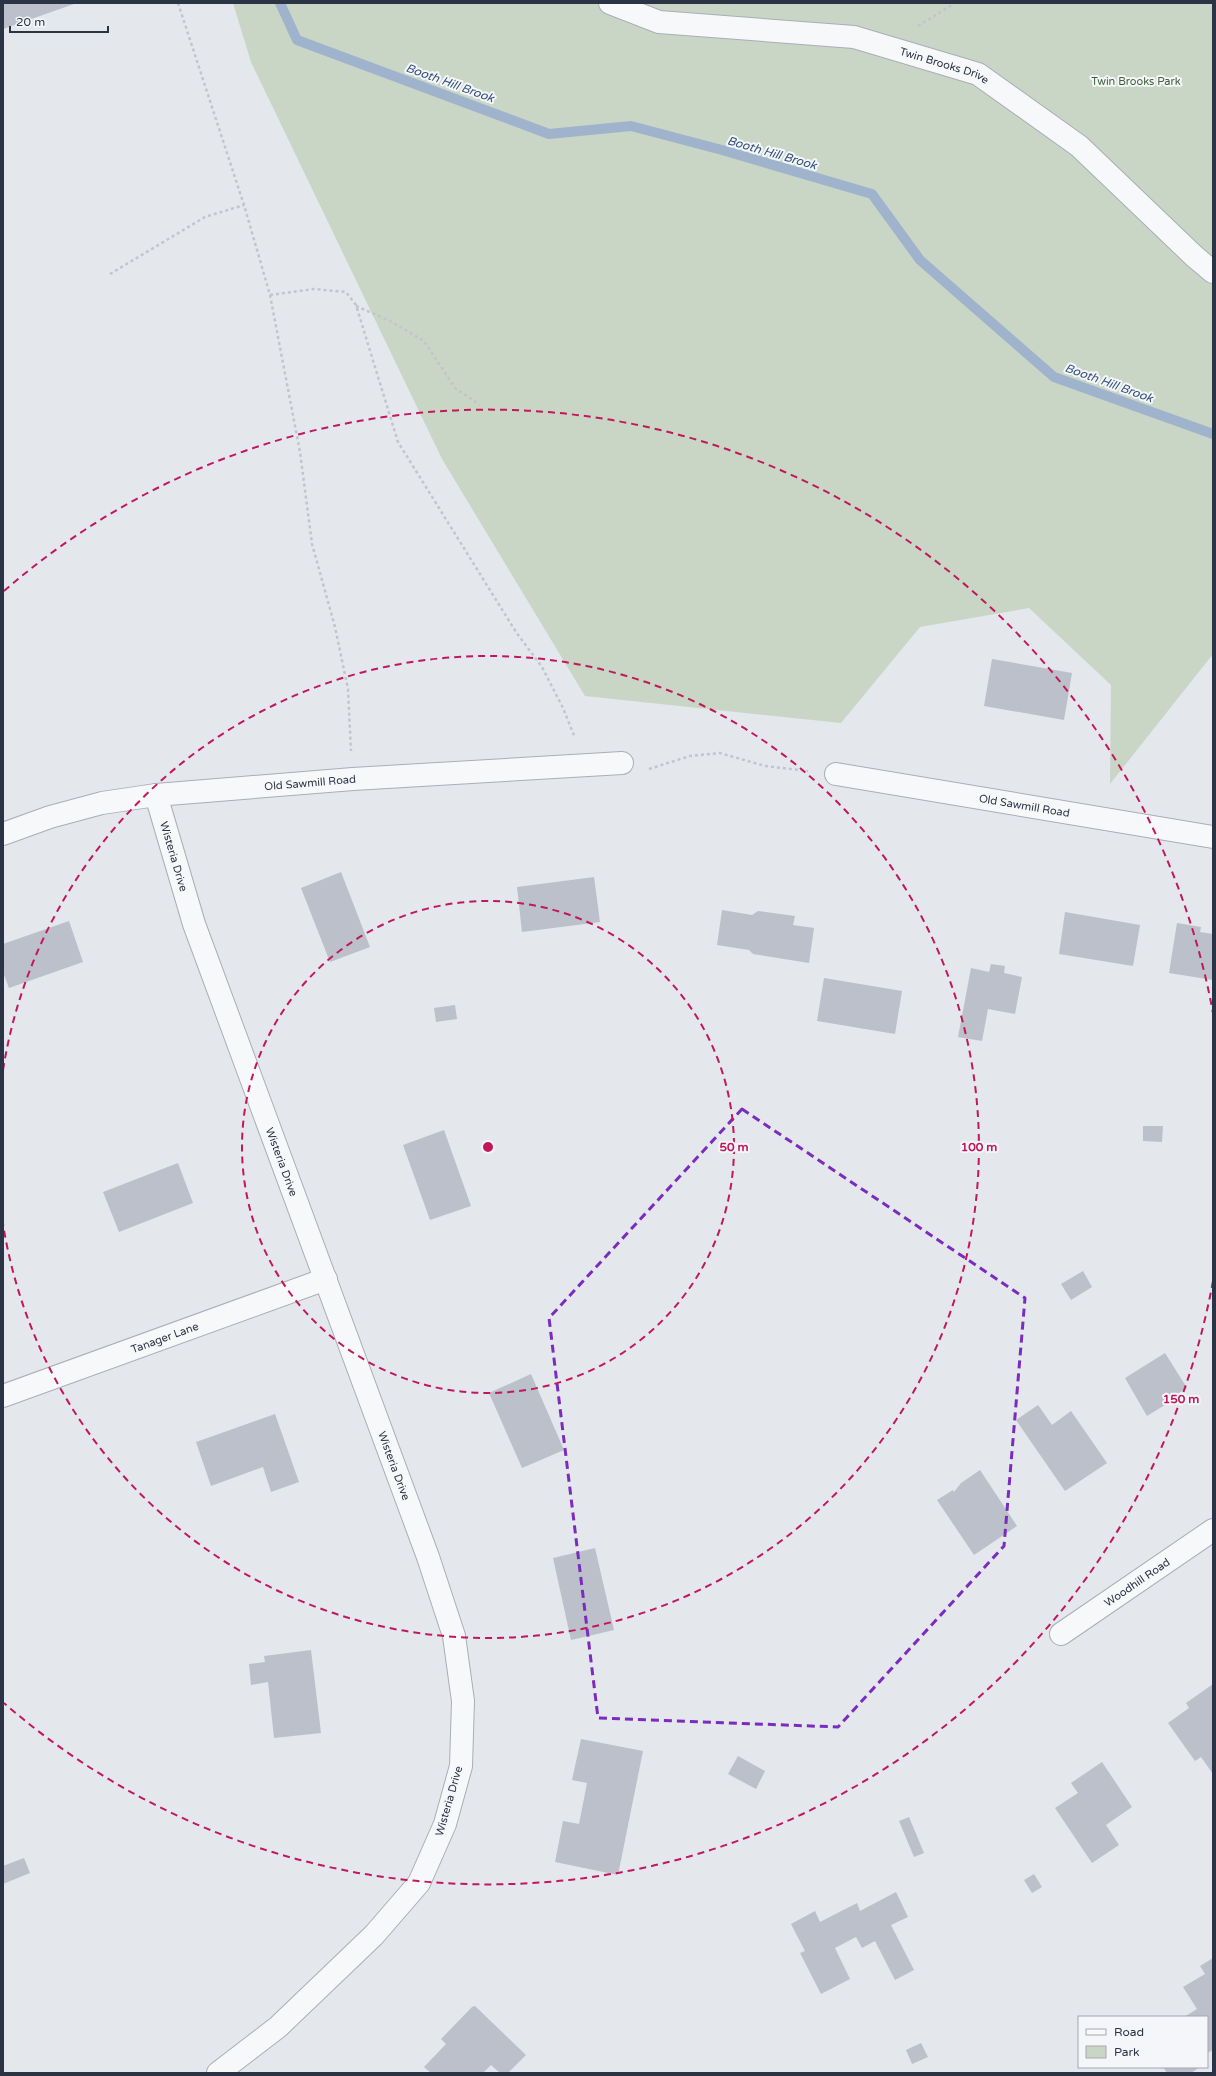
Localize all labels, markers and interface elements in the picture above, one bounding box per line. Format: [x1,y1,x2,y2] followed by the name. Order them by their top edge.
[10,8,108,34] scale bar
[16,15,45,29] text: 20 m
[898,45,992,86] street label: Twin Brooks Drive
[404,61,497,106] water label: Booth Hill Brook
[1091,75,1181,88] park label: Twin Brooks Park
[726,134,820,173] water label: Booth Hill Brook
[1063,361,1156,406] water label: Booth Hill Brook
[264,772,356,793] street label: Old Sawmill Road
[978,791,1071,819] street label: Old Sawmill Road
[158,820,191,893] street label: Wisteria Drive
[263,1126,301,1198] street label: Wisteria Drive
[481,1140,495,1154] centre of rings
[719,1140,749,1154] text: 50 m
[961,1140,997,1154] text: 100 m
[129,1319,200,1356] street label: Tanager Lane
[1163,1392,1199,1406] text: 150 m
[376,1429,413,1502] street label: Wisteria Drive
[1102,1555,1172,1609] street label: Woodhill Road
[433,1764,465,1838] street label: Wisteria Drive
[1078,2016,1208,2068] legend
[1114,2025,1144,2039] text: Road
[1114,2045,1140,2059] text: Park

